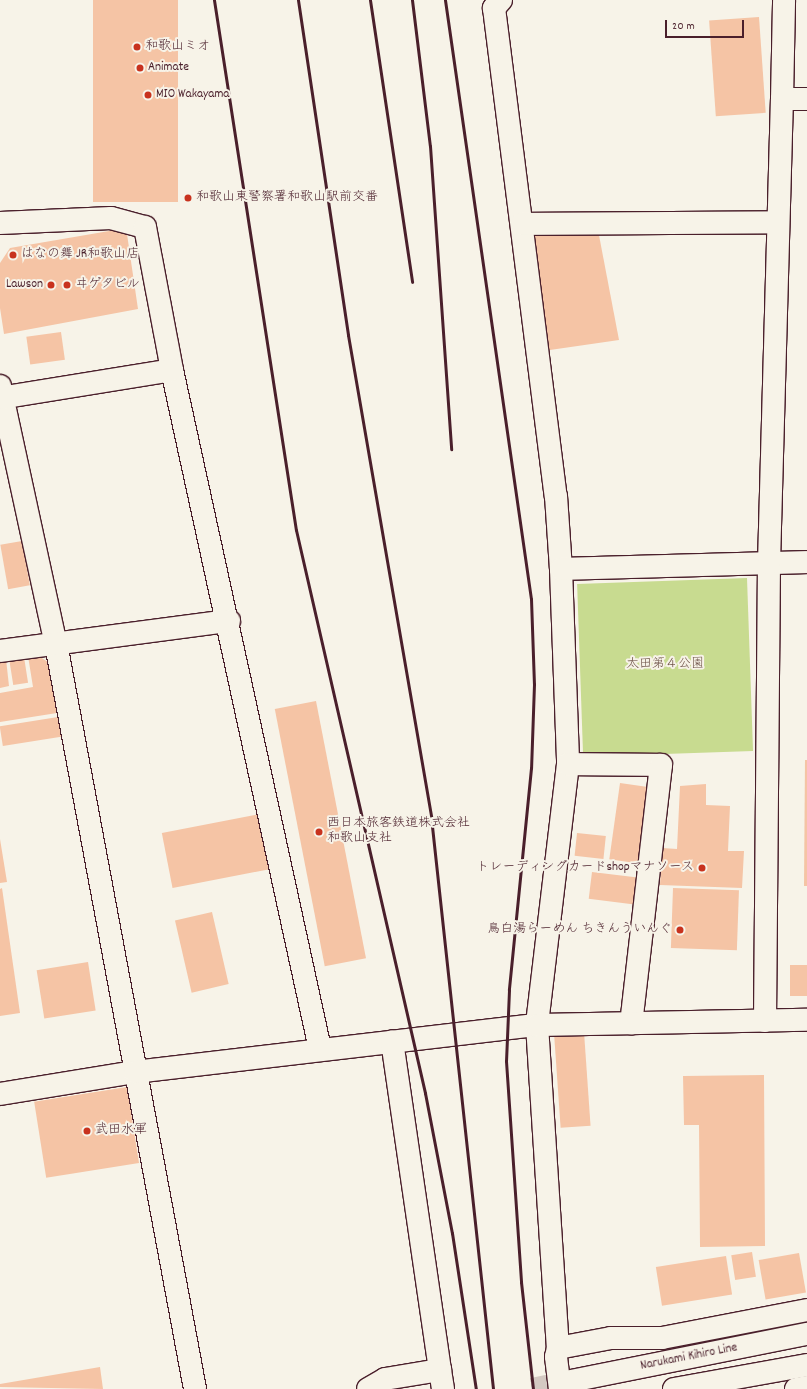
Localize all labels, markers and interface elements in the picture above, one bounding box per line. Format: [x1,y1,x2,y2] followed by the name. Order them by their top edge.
[667,12,746,38] scale bar
[672,18,695,35] text: 20 m
[145,39,210,55] place label: 和歌山ミオ
[132,42,142,52] marker: 和歌山ミオ
[148,60,189,76] place label: Animate
[135,63,145,73] marker: Animate
[156,87,229,103] place label: MIO Wakayama
[143,90,153,100] marker: MIO Wakayama
[196,190,378,206] place label: 和歌山東警察署和歌山駅前交番
[183,193,193,203] marker: 和歌山東警察署和歌山駅前交番
[21,247,139,263] place label: はなの舞 JR和歌山店
[8,250,18,260] marker: はなの舞 JR和歌山店
[6,277,43,293] place label: Lawson
[75,277,140,293] place label: ヰゲタビル
[46,280,56,290] marker: Lawson
[62,280,72,290] marker: ヰゲタビル
[626,657,704,673] park label: 太田第４公園
[327,817,470,848] place label: 西日本旅客鉄道株式会社 和歌山支社
[314,827,324,837] marker: 西日本旅客鉄道株式会社 和歌山支社
[475,860,694,876] place label: トレーディングカードshopマナソース
[697,863,707,873] marker: トレーディングカードshopマナソース
[487,922,672,938] place label: 鳥白湯らーめん ちきんういんぐ
[675,925,685,935] marker: 鳥白湯らーめん ちきんういんぐ
[95,1123,147,1139] place label: 武田水軍
[82,1126,92,1136] marker: 武田水軍
[639,1341,739,1375] street label: Narukami Kihiro Line

